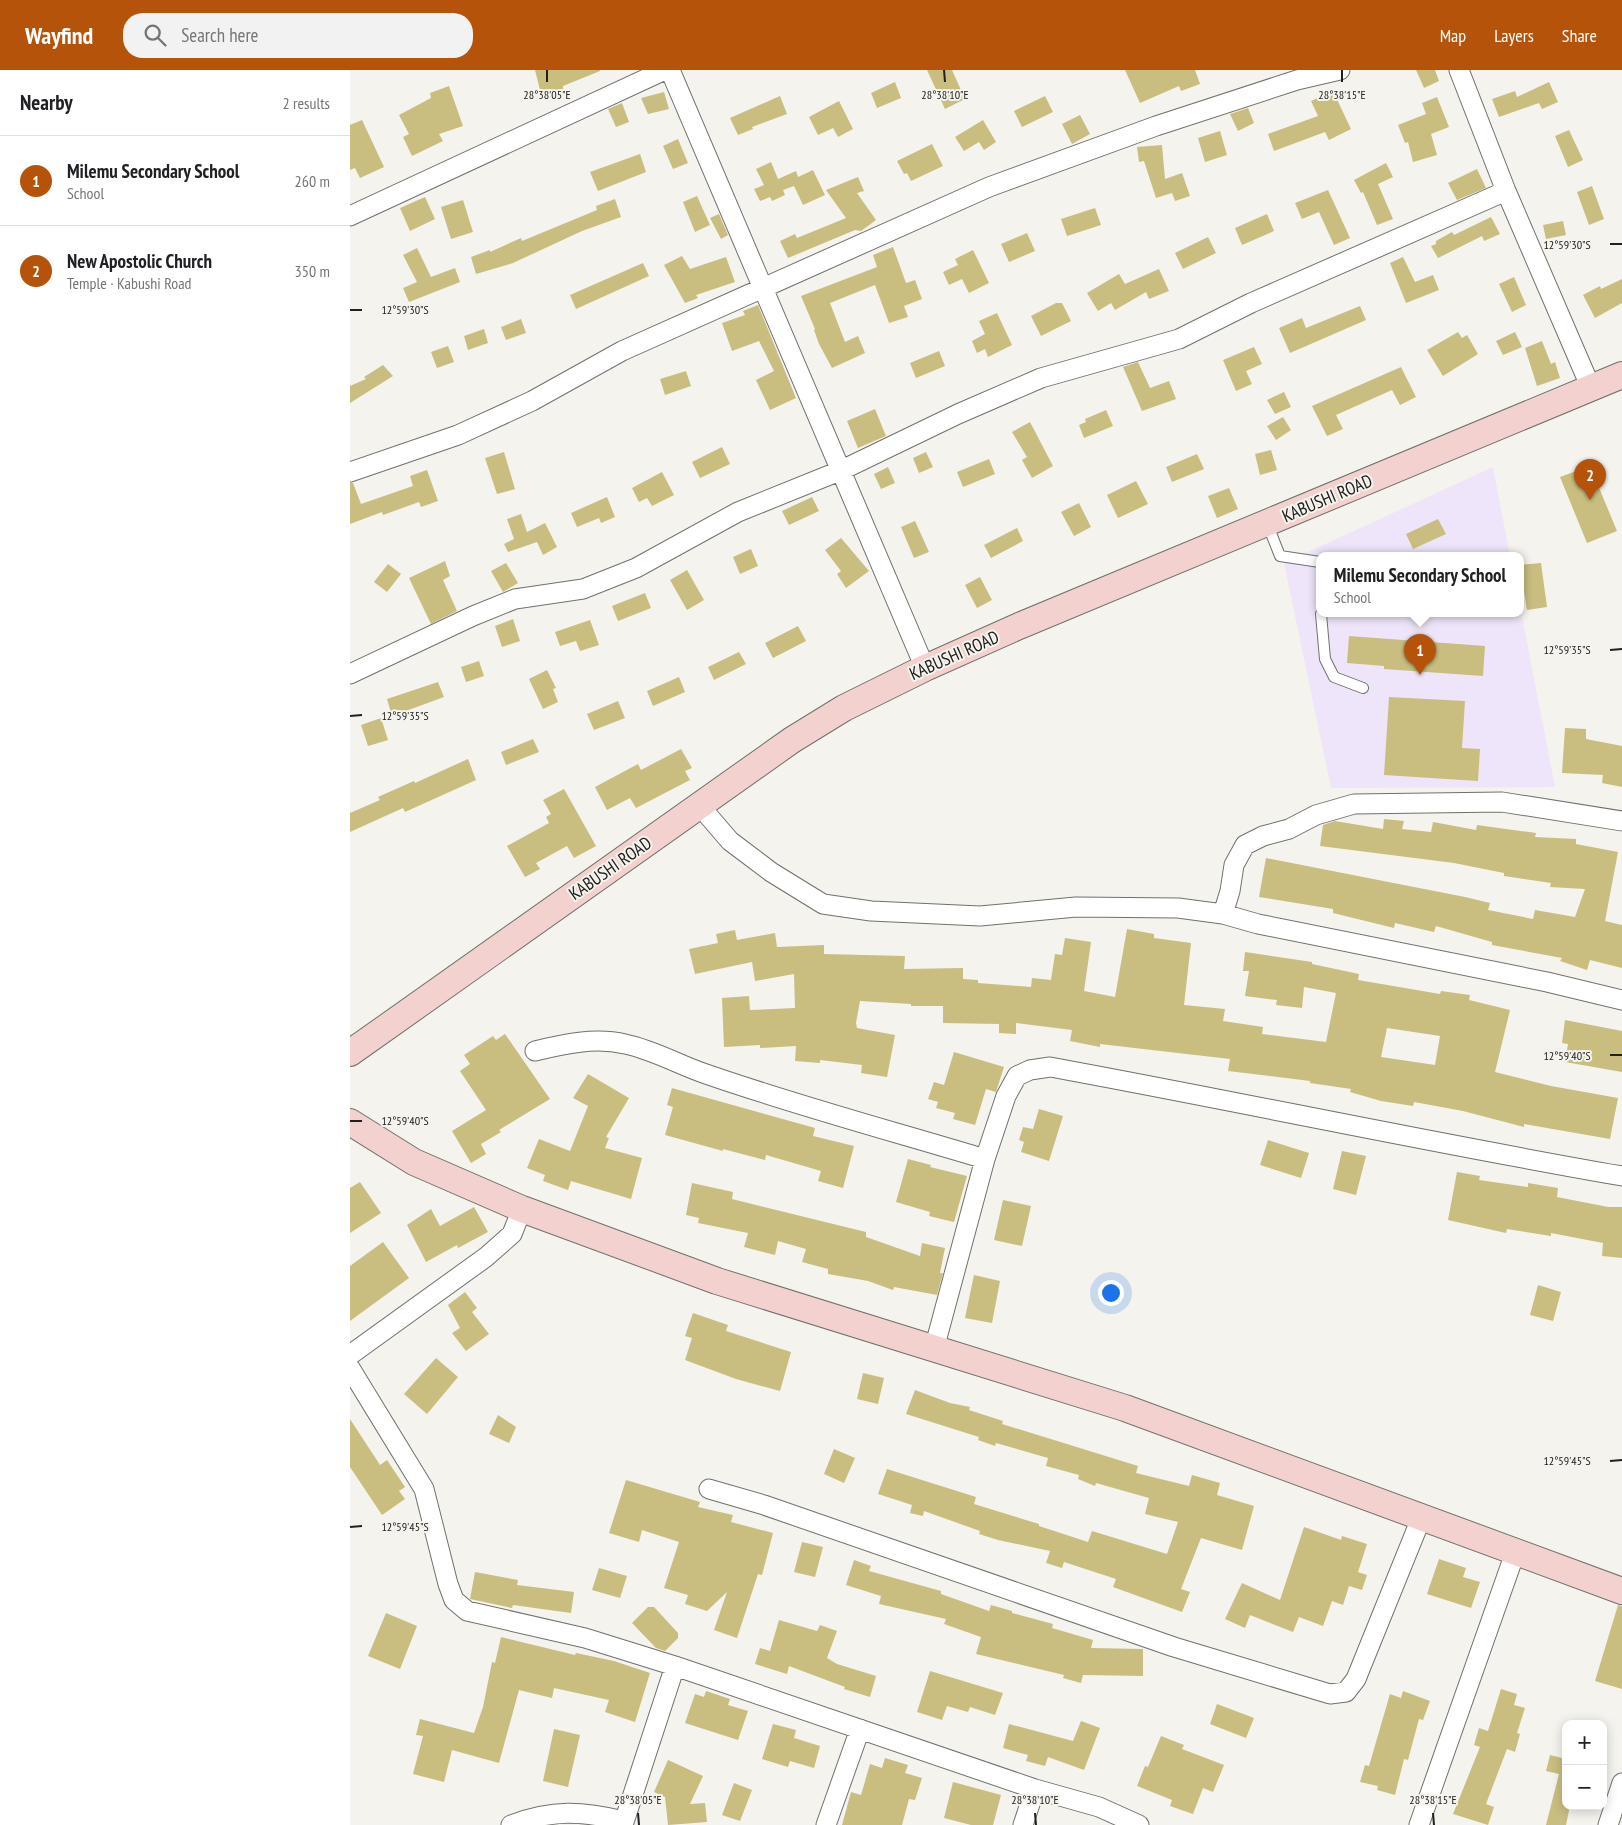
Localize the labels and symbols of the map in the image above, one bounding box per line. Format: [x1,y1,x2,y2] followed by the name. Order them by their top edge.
[523,87,571,102] text: 28°38'05"E
[921,87,969,102] text: 28°38'10"E
[1318,87,1366,102] text: 28°38'15"E
[1543,237,1591,252] text: 12°59'30"S
[381,302,429,317] text: 12°59'30"S
[1574,459,1606,500] pin: 2
[1278,469,1376,527] street label: KABUSHI ROAD
[906,625,1002,685] street label: KABUSHI ROAD
[1404,634,1436,675] pin: 1
[1543,642,1591,657] text: 12°59'35"S
[381,708,429,723] text: 12°59'35"S
[564,831,656,905] street label: KABUSHI ROAD
[1543,1048,1591,1063] text: 12°59'40"S
[381,1113,429,1128] text: 12°59'40"S
[1098,1280,1124,1306] your location
[1543,1453,1591,1468] text: 12°59'45"S
[381,1519,429,1534] text: 12°59'45"S
[614,1792,662,1807] text: 28°38'05"E
[1011,1792,1059,1807] text: 28°38'10"E
[1409,1792,1457,1807] text: 28°38'15"E

